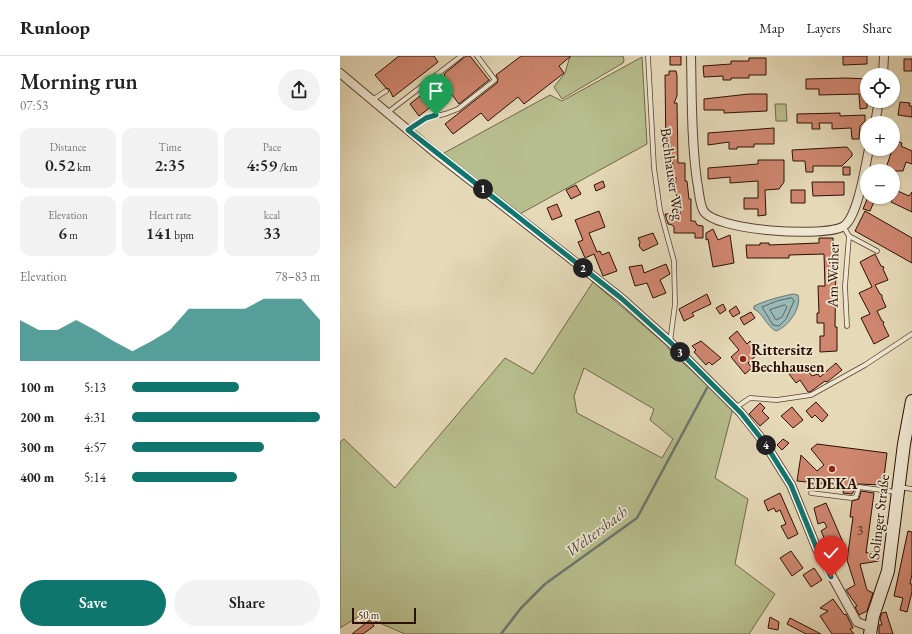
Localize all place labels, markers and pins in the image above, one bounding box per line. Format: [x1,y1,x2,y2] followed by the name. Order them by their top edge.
[419,74,453,115] pin
[473,179,493,199] pin: 1
[573,258,593,278] pin: 2
[751,340,825,376] place label: Rittersitz Bechhausen
[670,342,690,362] pin: 3
[738,354,748,364] marker: Rittersitz Bechhausen
[756,435,776,455] pin: 4
[827,464,837,474] marker: EDEKA
[807,474,858,493] place label: EDEKA
[814,536,848,577] pin

